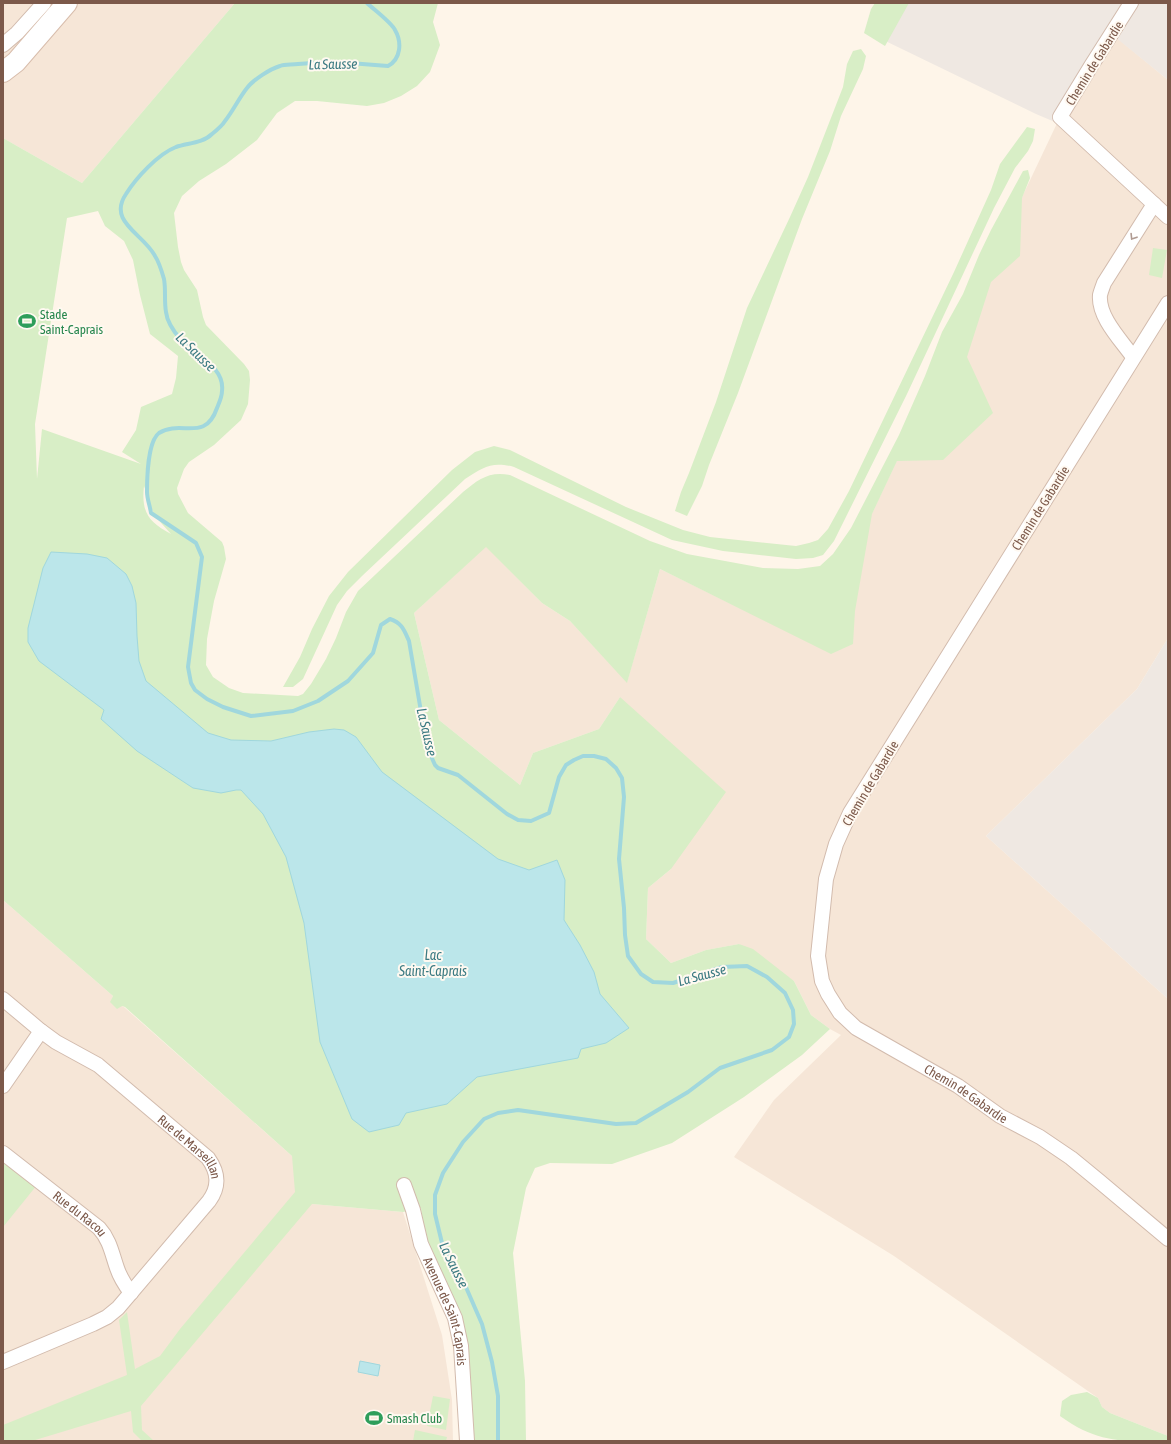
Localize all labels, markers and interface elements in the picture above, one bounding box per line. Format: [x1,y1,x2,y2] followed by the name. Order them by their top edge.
[1063,18,1126,108] street label: Chemin de Gabardie
[308,56,358,72] water label: La Sausse
[1130,233,1137,240] one-way arrow
[40,307,103,337] place label: Stade Saint-Caprais
[17,311,37,331] sports icon: Stade Saint-Caprais
[173,329,219,375] water label: La Sausse
[1009,463,1072,553] street label: Chemin de Gabardie
[414,706,440,758] water label: La Sausse
[839,738,902,828] street label: Chemin de Gabardie
[398,947,467,979] water label: Lac Saint-Caprais
[676,961,728,989] water label: La Sausse
[921,1061,1010,1127] street label: Chemin de Gabardie
[155,1112,223,1180] street label: Rue de Marseillan
[50,1188,110,1239] street label: Rue du Racou
[436,1239,472,1291] water label: La Sausse
[420,1255,469,1367] street label: Avenue de Saint-Caprais
[364,1408,384,1428] sports icon: Smash Club
[387,1411,442,1426] place label: Smash Club

